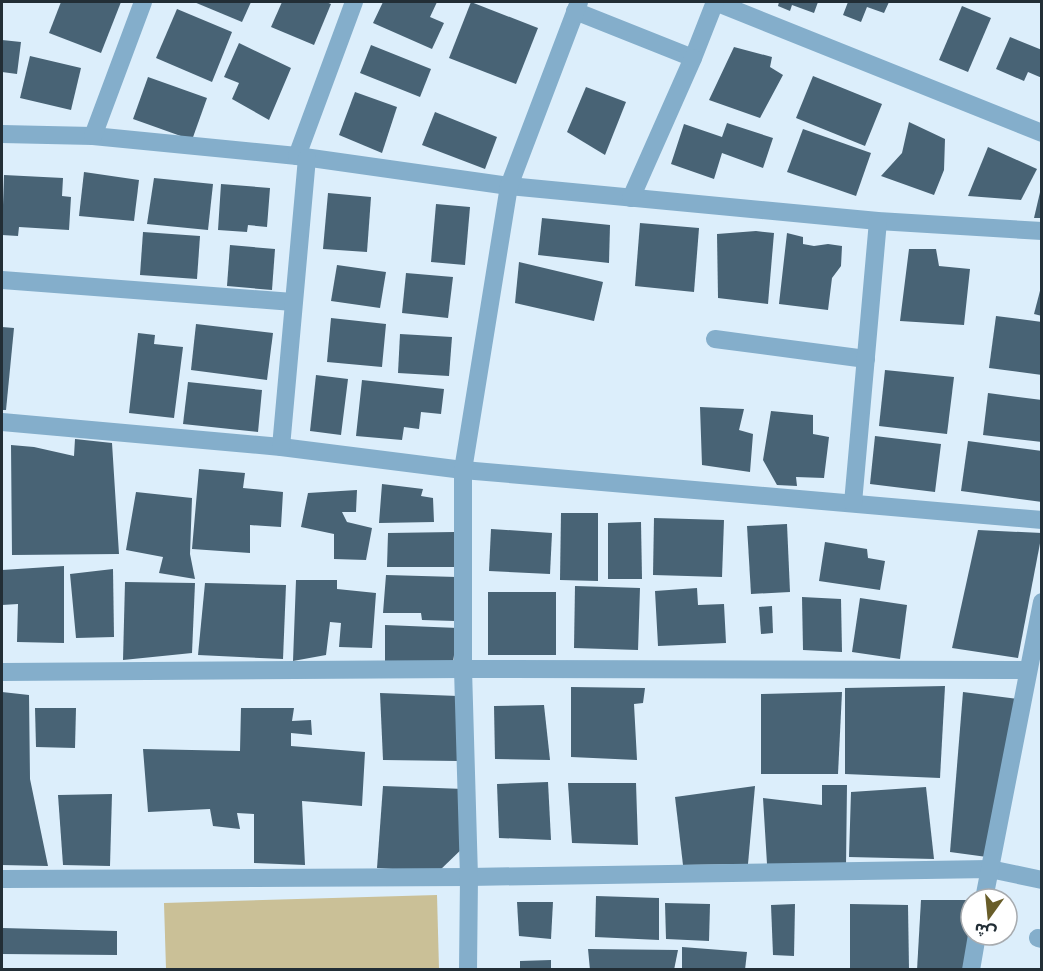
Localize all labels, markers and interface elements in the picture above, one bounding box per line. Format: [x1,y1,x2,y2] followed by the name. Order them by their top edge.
[959,887,1019,947] north arrow
[971,917,999,946] text: ش

